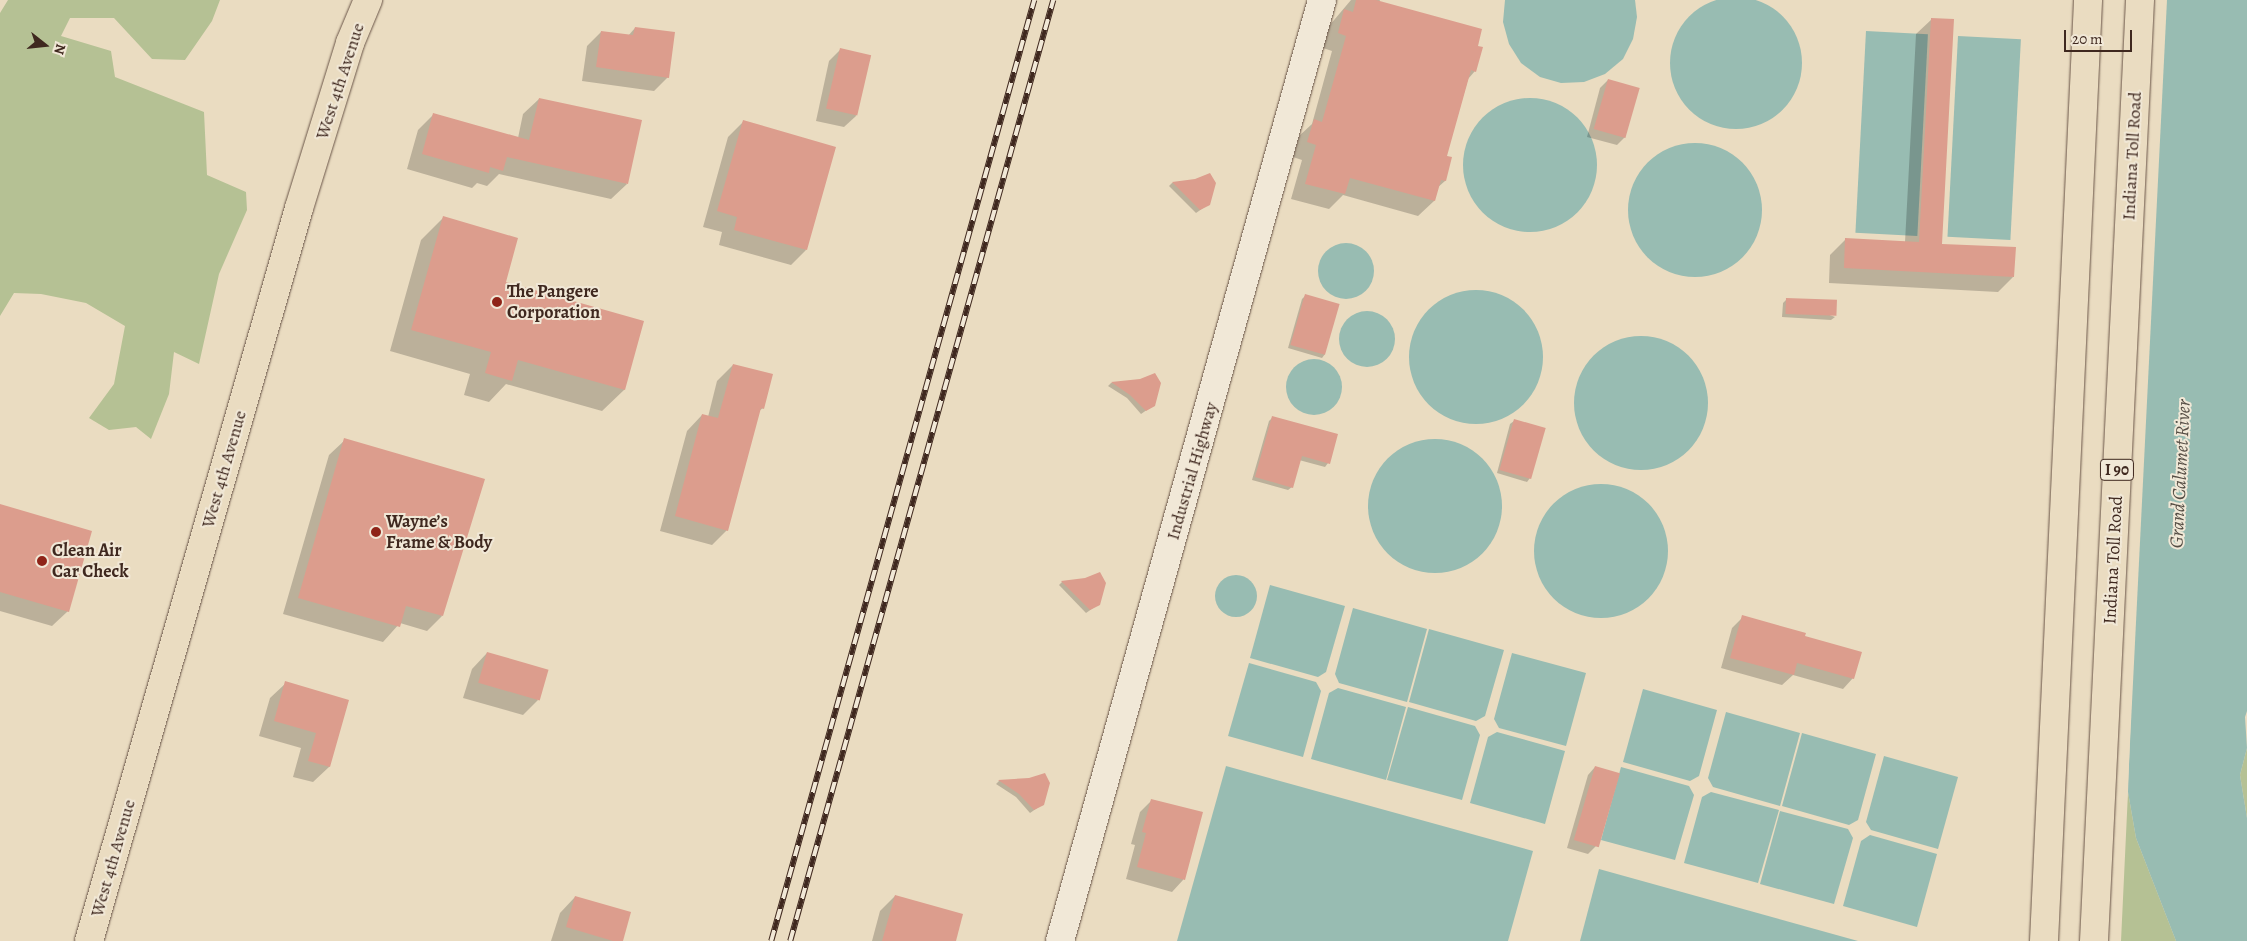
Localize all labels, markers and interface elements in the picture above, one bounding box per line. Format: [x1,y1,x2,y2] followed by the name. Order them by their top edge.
[20,20,70,70] north arrow
[311,20,369,142] street label: West 4th Avenue
[2067,20,2134,52] scale bar
[2072,29,2103,49] text: 20 m
[49,42,70,57] text: N
[2118,91,2146,221] street label: Indiana Toll Road
[507,281,600,324] place label: The Pangere Corporation
[491,296,503,308] marker: The Pangere Corporation
[2166,399,2196,549] water label: Grand Calumet River
[1162,400,1222,542] street label: Industrial Highway
[197,408,251,530] street label: West 4th Avenue
[2100,456,2134,484] road number: I 90
[2099,495,2127,625] street label: Indiana Toll Road
[386,511,492,554] place label: Wayne’s Frame & Body
[370,526,382,538] marker: Wayne’s Frame & Body
[52,540,129,582] place label: Clean Air Car Check
[36,555,48,567] marker: Clean Air Car Check
[86,797,140,919] street label: West 4th Avenue

